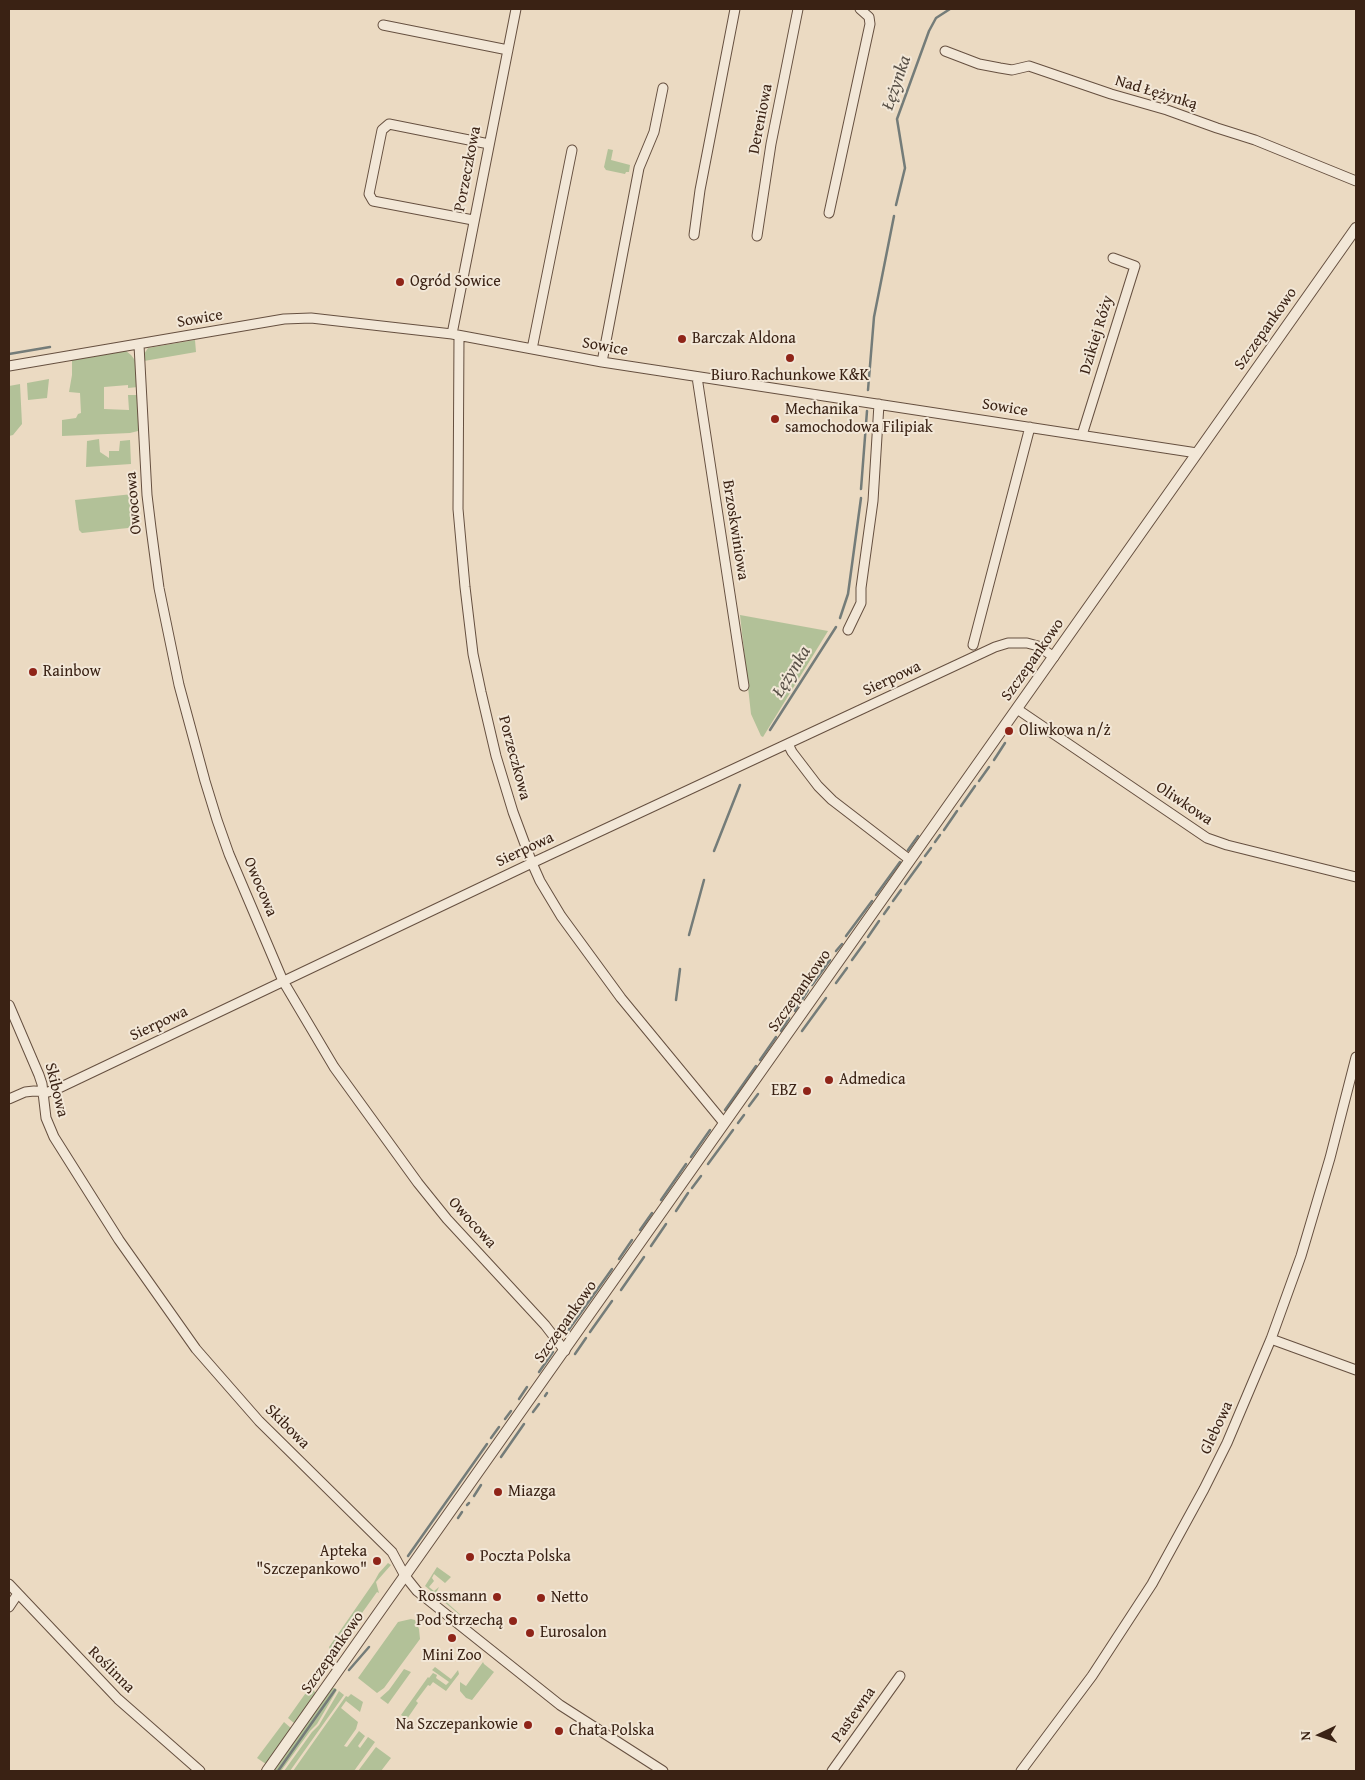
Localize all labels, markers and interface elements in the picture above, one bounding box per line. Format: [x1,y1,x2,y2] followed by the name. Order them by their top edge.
[878,53,916,113] water label: Łężynka
[1113,71,1199,115] street label: Nad Łężynką
[745,82,777,156] street label: Dereniowa
[450,125,486,213] street label: Porzeczkowa
[410,272,501,292] place label: Ogród Sowice
[394,276,406,288] marker: Ogród Sowice
[1230,284,1302,374] street label: Szczepankowo
[1076,293,1118,377] street label: Dzikiej Róży
[176,306,224,332] street label: Sowice
[692,329,796,349] place label: Barczak Aldona
[676,333,688,345] marker: Barczak Aldona
[581,334,629,360] street label: Sowice
[784,352,796,364] marker: Biuro Rachunkowe K&K
[711,366,869,386] place label: Biuro Rachunkowe K&K
[981,395,1029,421] street label: Sowice
[785,400,933,438] place label: Mechanika samochodowa Filipiak
[769,413,781,425] marker: Mechanika samochodowa Filipiak
[122,471,146,535] street label: Owocowa
[718,479,752,581] street label: Brzoskwiniowa
[997,615,1069,705] street label: Szczepankowo
[768,642,816,702] water label: Łężynka
[860,657,924,701] street label: Sierpowa
[43,662,101,682] place label: Rainbow
[27,666,39,678] marker: Rainbow
[494,714,534,802] street label: Porzeczkowa
[1019,721,1111,741] place label: Oliwkowa n/ż
[1003,725,1015,737] marker: Oliwkowa n/ż
[1152,778,1216,830] street label: Oliwkowa
[493,828,557,872] street label: Sierpowa
[239,854,281,920] street label: Owocowa
[764,946,836,1036] street label: Szczepankowo
[127,1002,191,1046] street label: Sierpowa
[40,1061,72,1119] street label: Skibowa
[839,1070,906,1090] place label: Admedica
[823,1074,835,1086] marker: Admedica
[771,1081,797,1101] place label: EBZ
[801,1085,813,1097] marker: EBZ
[444,1193,500,1253] street label: Owocowa
[530,1277,602,1367] street label: Szczepankowo
[1196,1398,1238,1458] street label: Glebowa
[261,1401,313,1453] street label: Skibowa
[508,1482,556,1502] place label: Miazga
[492,1486,504,1498] marker: Miazga
[256,1542,367,1580] place label: Apteka "Szczepankowo"
[480,1547,571,1567] place label: Poczta Polska
[464,1551,476,1563] marker: Poczta Polska
[371,1555,383,1567] marker: Apteka "Szczepankowo"
[418,1587,487,1607] place label: Rossmann
[551,1588,588,1608] place label: Netto
[491,1591,503,1603] marker: Rossmann
[535,1592,547,1604] marker: Netto
[297,1608,369,1698] street label: Szczepankowo
[416,1611,503,1631] place label: Pod Strzechą
[507,1615,519,1627] marker: Pod Strzechą
[540,1623,607,1643] place label: Eurosalon
[524,1627,536,1639] marker: Eurosalon
[446,1632,458,1644] marker: Mini Zoo
[84,1643,138,1697] street label: Roślinna
[422,1646,482,1666] place label: Mini Zoo
[828,1683,880,1747] street label: Pastewna
[1295,1710,1345,1760] north arrow
[396,1715,518,1735] place label: Na Szczepankowie
[522,1719,534,1731] marker: Na Szczepankowie
[569,1721,654,1741] place label: Chata Polska
[553,1725,565,1737] marker: Chata Polska
[1295,1731,1315,1741] text: N

